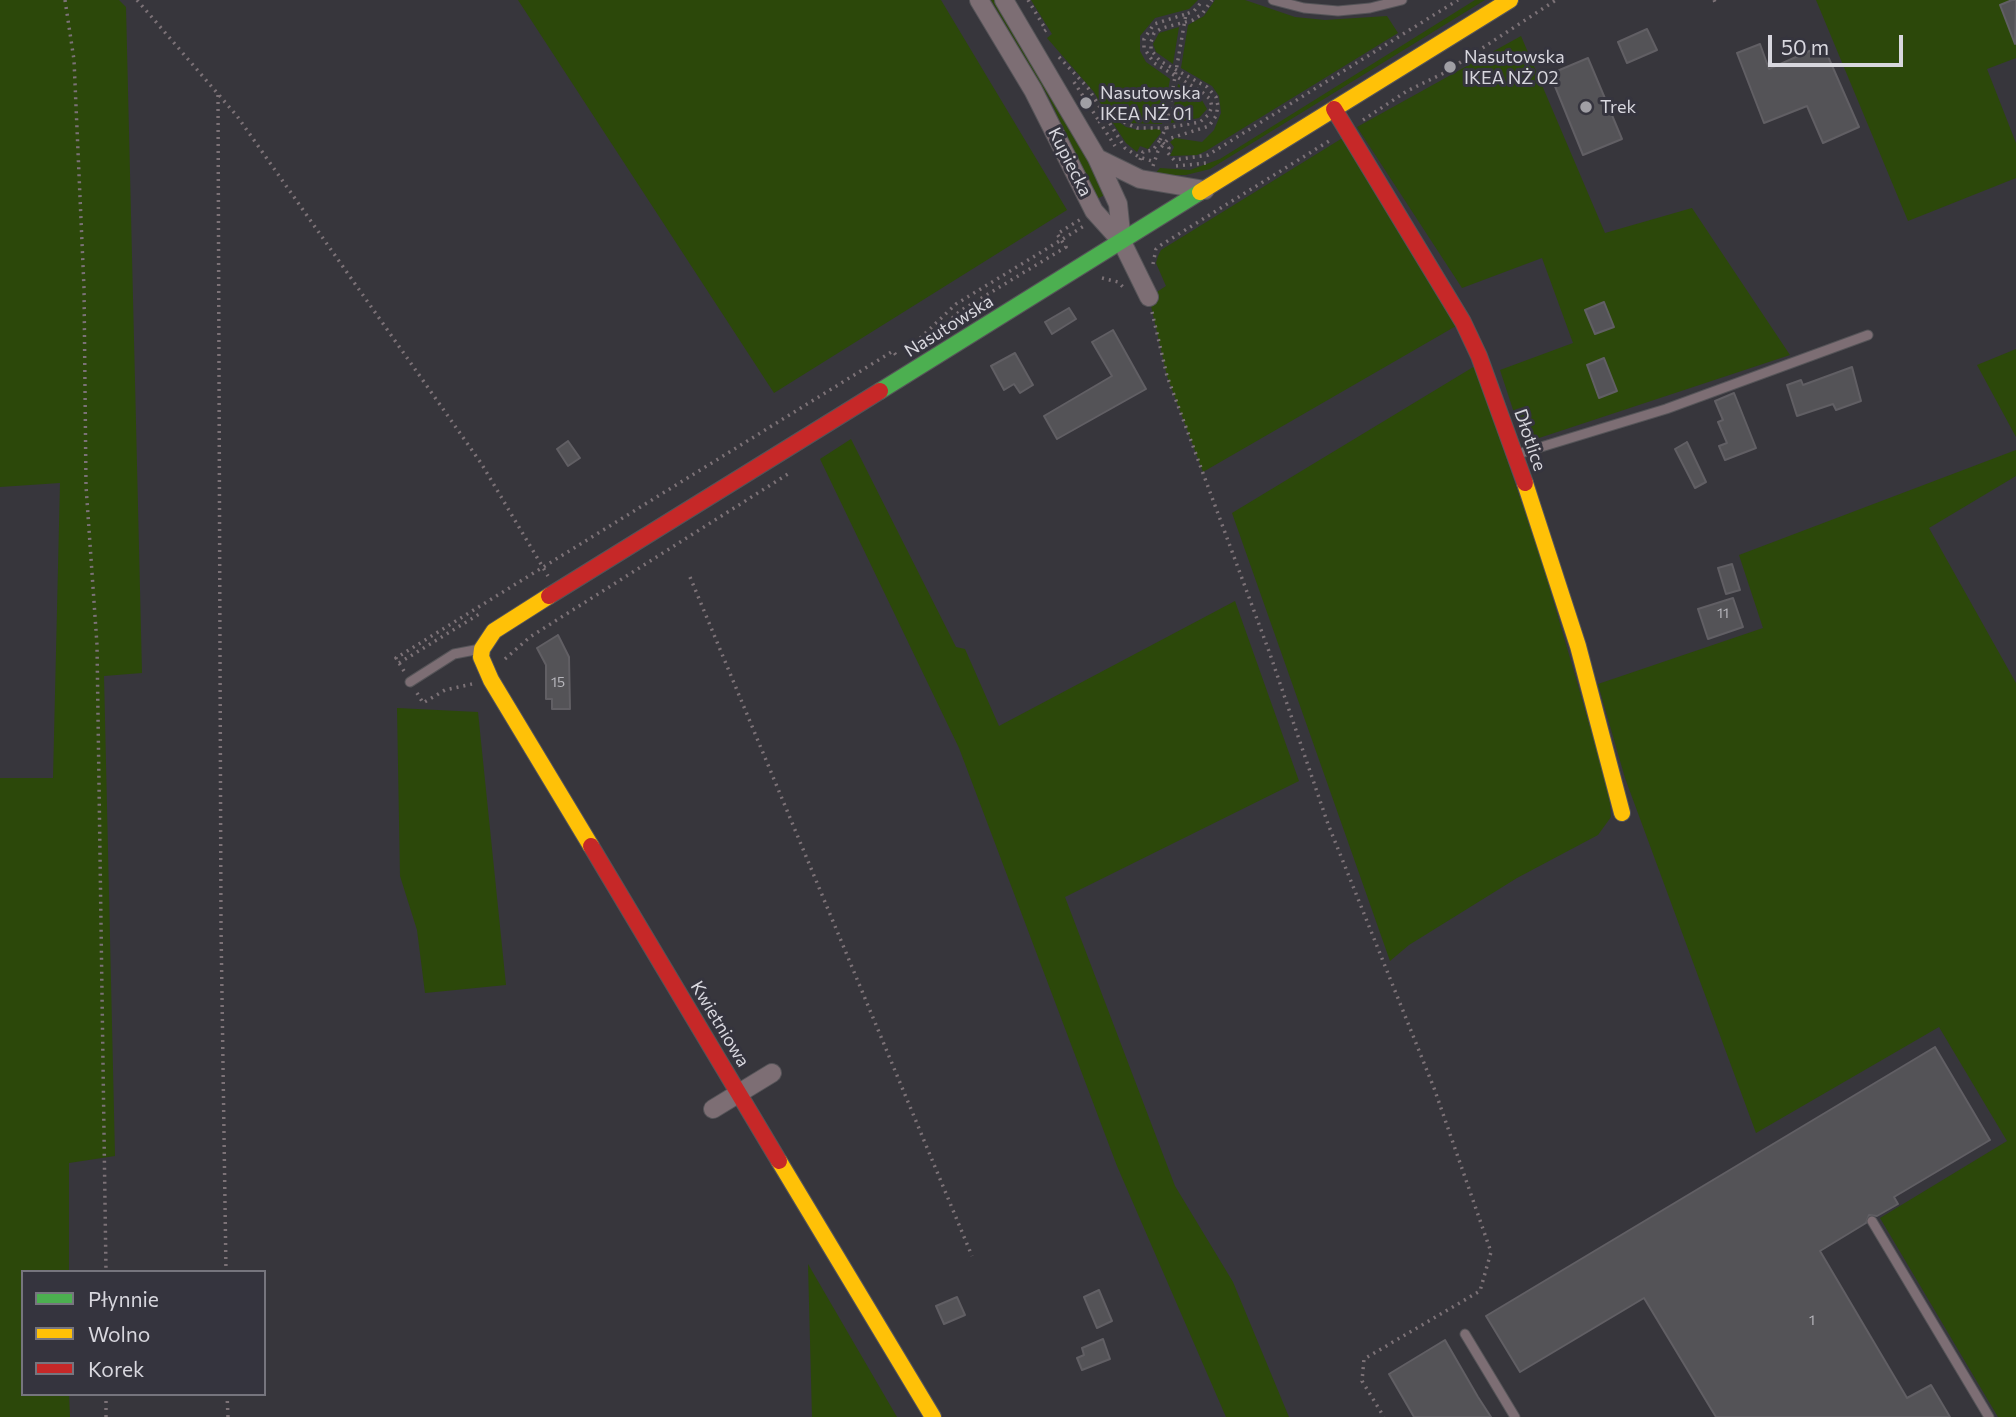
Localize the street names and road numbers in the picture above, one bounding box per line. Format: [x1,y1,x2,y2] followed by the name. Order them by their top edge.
[1043,124,1097,200] street label: Kupiecka
[901,290,997,362] street label: Nasutowska
[1509,406,1551,474] street label: Dłotlice
[686,977,754,1071] street label: Kwietniowa

